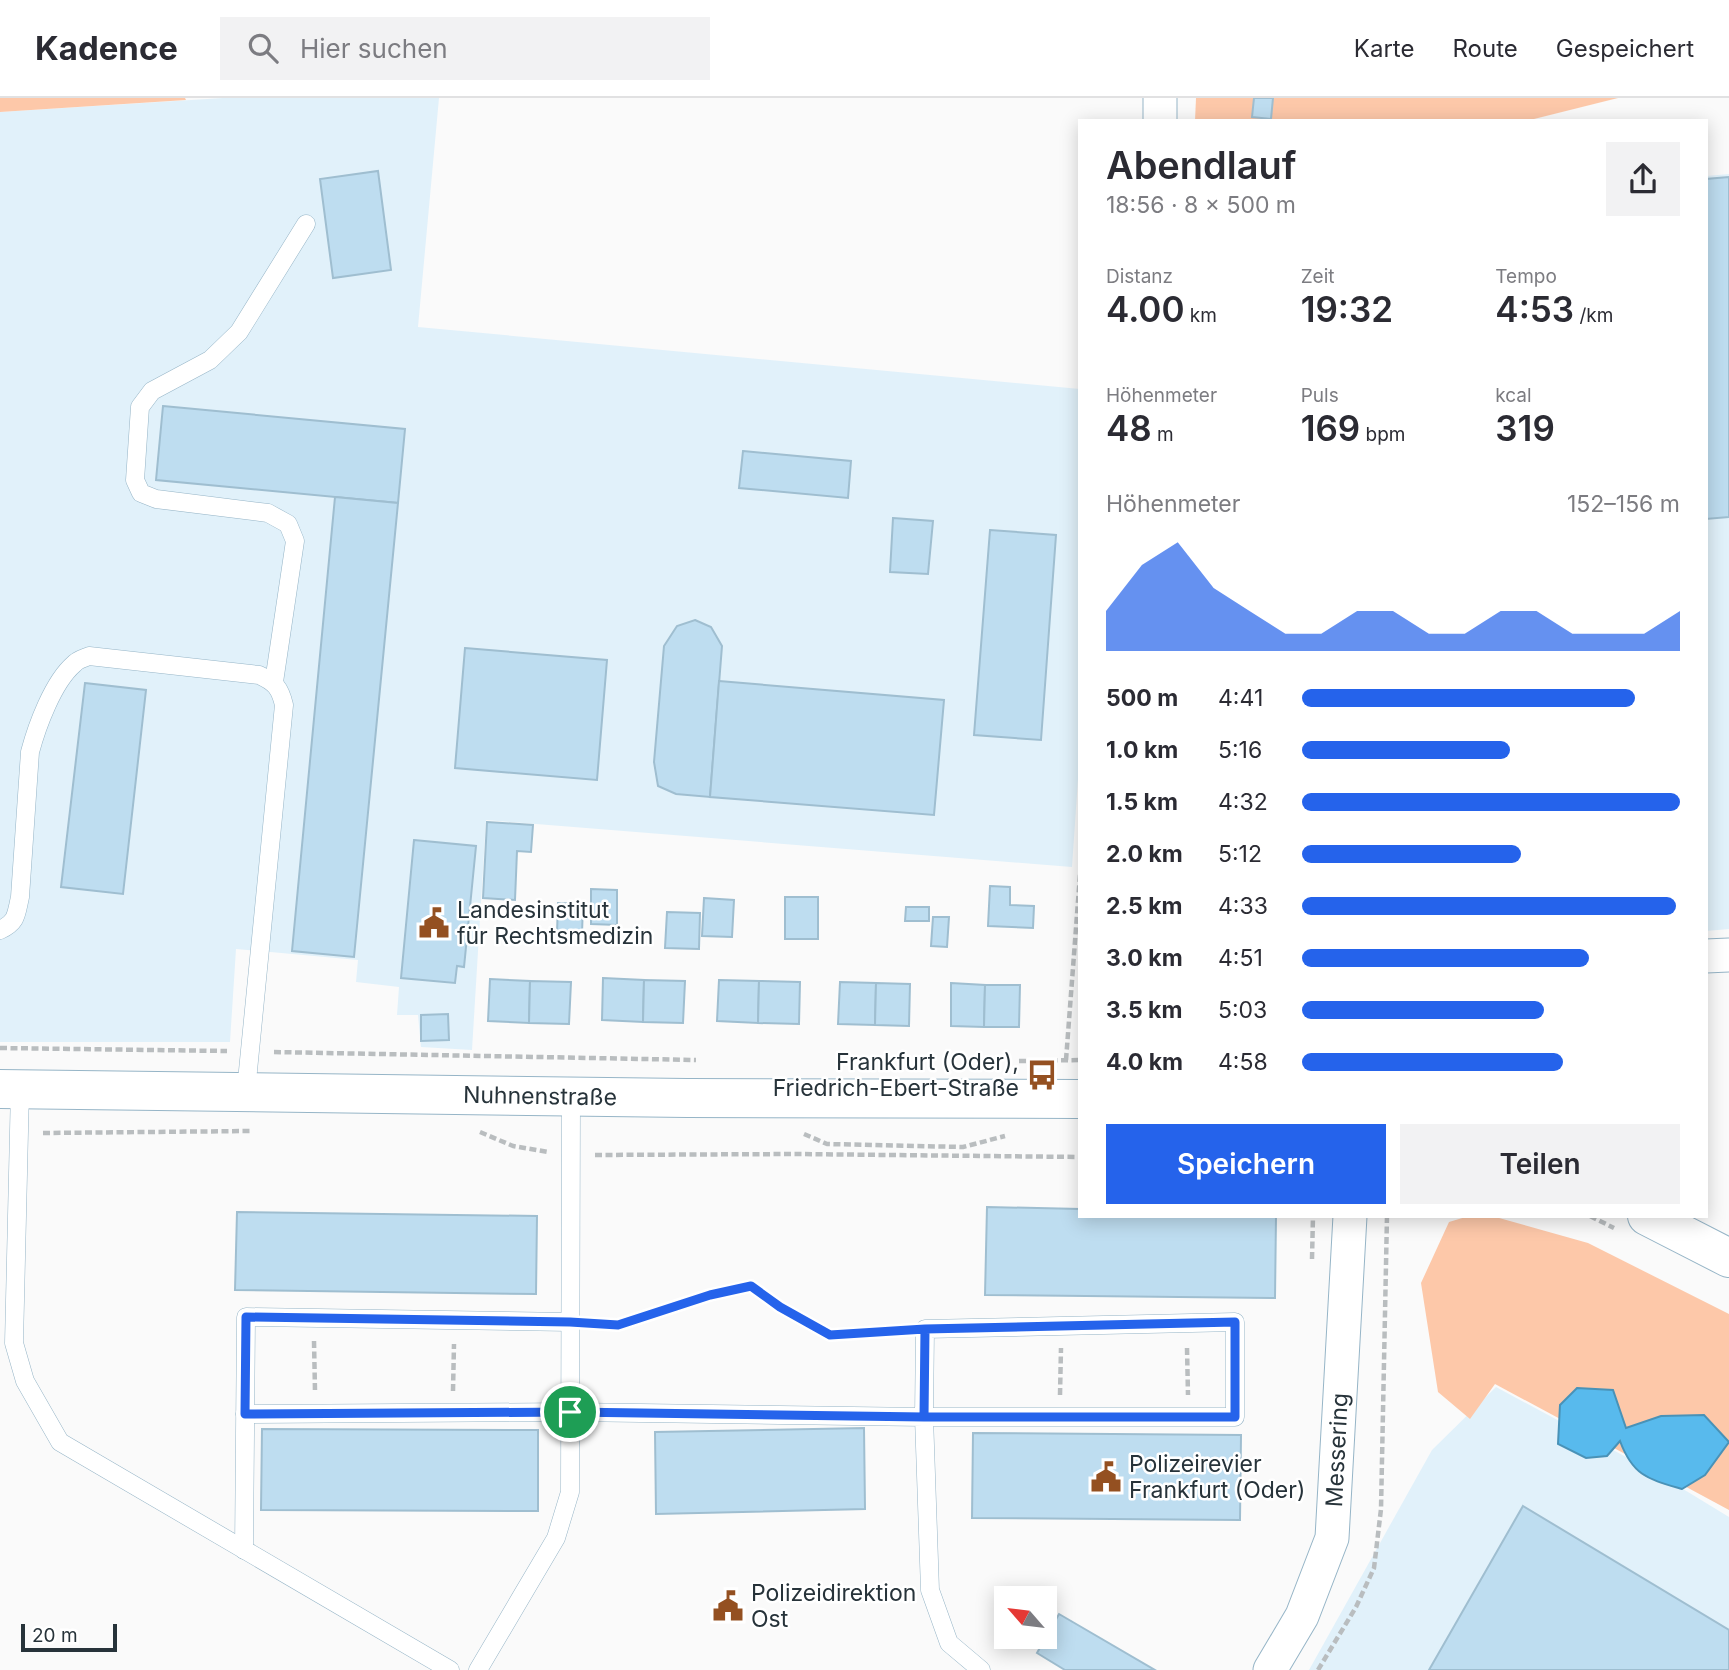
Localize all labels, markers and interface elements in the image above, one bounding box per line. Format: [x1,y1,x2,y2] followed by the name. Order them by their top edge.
[220,17,710,80] search box
[35,28,178,68] text: Kadence
[244,29,282,67] icon: search
[300,33,448,64] text: Hier suchen
[1354,34,1414,63] text: Karte
[1452,34,1518,63] text: Route
[1556,34,1694,63] text: Gespeichert
[1106,142,1297,188] text: Abendlauf
[1606,142,1680,216] button: share
[1106,191,1296,219] text: 18:56 · 8 × 500 m
[1106,265,1173,288] text: Distanz
[1301,265,1335,288] text: Zeit
[1495,265,1557,288] text: Tempo
[1106,288,1185,330] text: 4.00
[1301,288,1393,330] text: 19:32
[1495,288,1574,330] text: 4:53
[1185,304,1217,327] text: km
[1574,304,1613,327] text: /km
[1106,384,1217,407] text: Höhenmeter
[1301,384,1339,407] text: Puls
[1495,384,1532,407] text: kcal
[1106,407,1152,449] text: 48
[1301,407,1360,449] text: 169
[1495,407,1555,449] text: 319
[1152,423,1174,446] text: m
[1360,423,1406,446] text: bpm
[1106,490,1240,518] text: Höhenmeter
[1567,490,1680,518] text: 152–156 m
[1106,684,1178,712] text: 500 m
[1218,684,1263,712] text: 4:41
[1106,736,1178,764] text: 1.0 km
[1218,736,1262,764] text: 5:16
[1106,788,1178,816] text: 1.5 km
[1218,788,1268,816] text: 4:32
[1106,840,1183,868] text: 2.0 km
[1218,840,1262,868] text: 5:12
[1106,892,1183,920] text: 2.5 km
[1218,892,1268,920] text: 4:33
[457,896,653,950] place label: Landesinstitut für Rechtsmedizin
[417,906,451,940] public building icon: Landesinstitut für Rechtsmedizin
[1106,944,1183,972] text: 3.0 km
[1218,944,1263,972] text: 4:51
[1106,996,1182,1024] text: 3.5 km
[1218,996,1267,1024] text: 5:03
[773,1048,1019,1102] place label: Frankfurt (Oder), Friedrich-Ebert-Straße
[1106,1048,1183,1076] text: 4.0 km
[1218,1048,1268,1076] text: 4:58
[1025,1058,1059,1092] bus stop icon: Frankfurt (Oder), Friedrich-Ebert-Straße
[463,1081,617,1111] street label: Nuhnenstraße
[1106,1124,1386,1204] button: Speichern
[1400,1124,1680,1204] button: Teilen
[540,1382,600,1442] pin
[1320,1392,1354,1508] street label: Messering
[551,1393,589,1431] icon: arrive
[1129,1450,1305,1504] place label: Polizeirevier Frankfurt (Oder)
[1089,1460,1123,1494] public building icon: Polizeirevier Frankfurt (Oder)
[751,1579,916,1633] place label: Polizeidirektion Ost
[994,1586,1057,1648] north arrow
[994,1586,1057,1649] map controls
[711,1589,745,1623] public building icon: Polizeidirektion Ost
[21,1621,117,1653] scale bar
[32,1624,78,1647] text: 20 m

